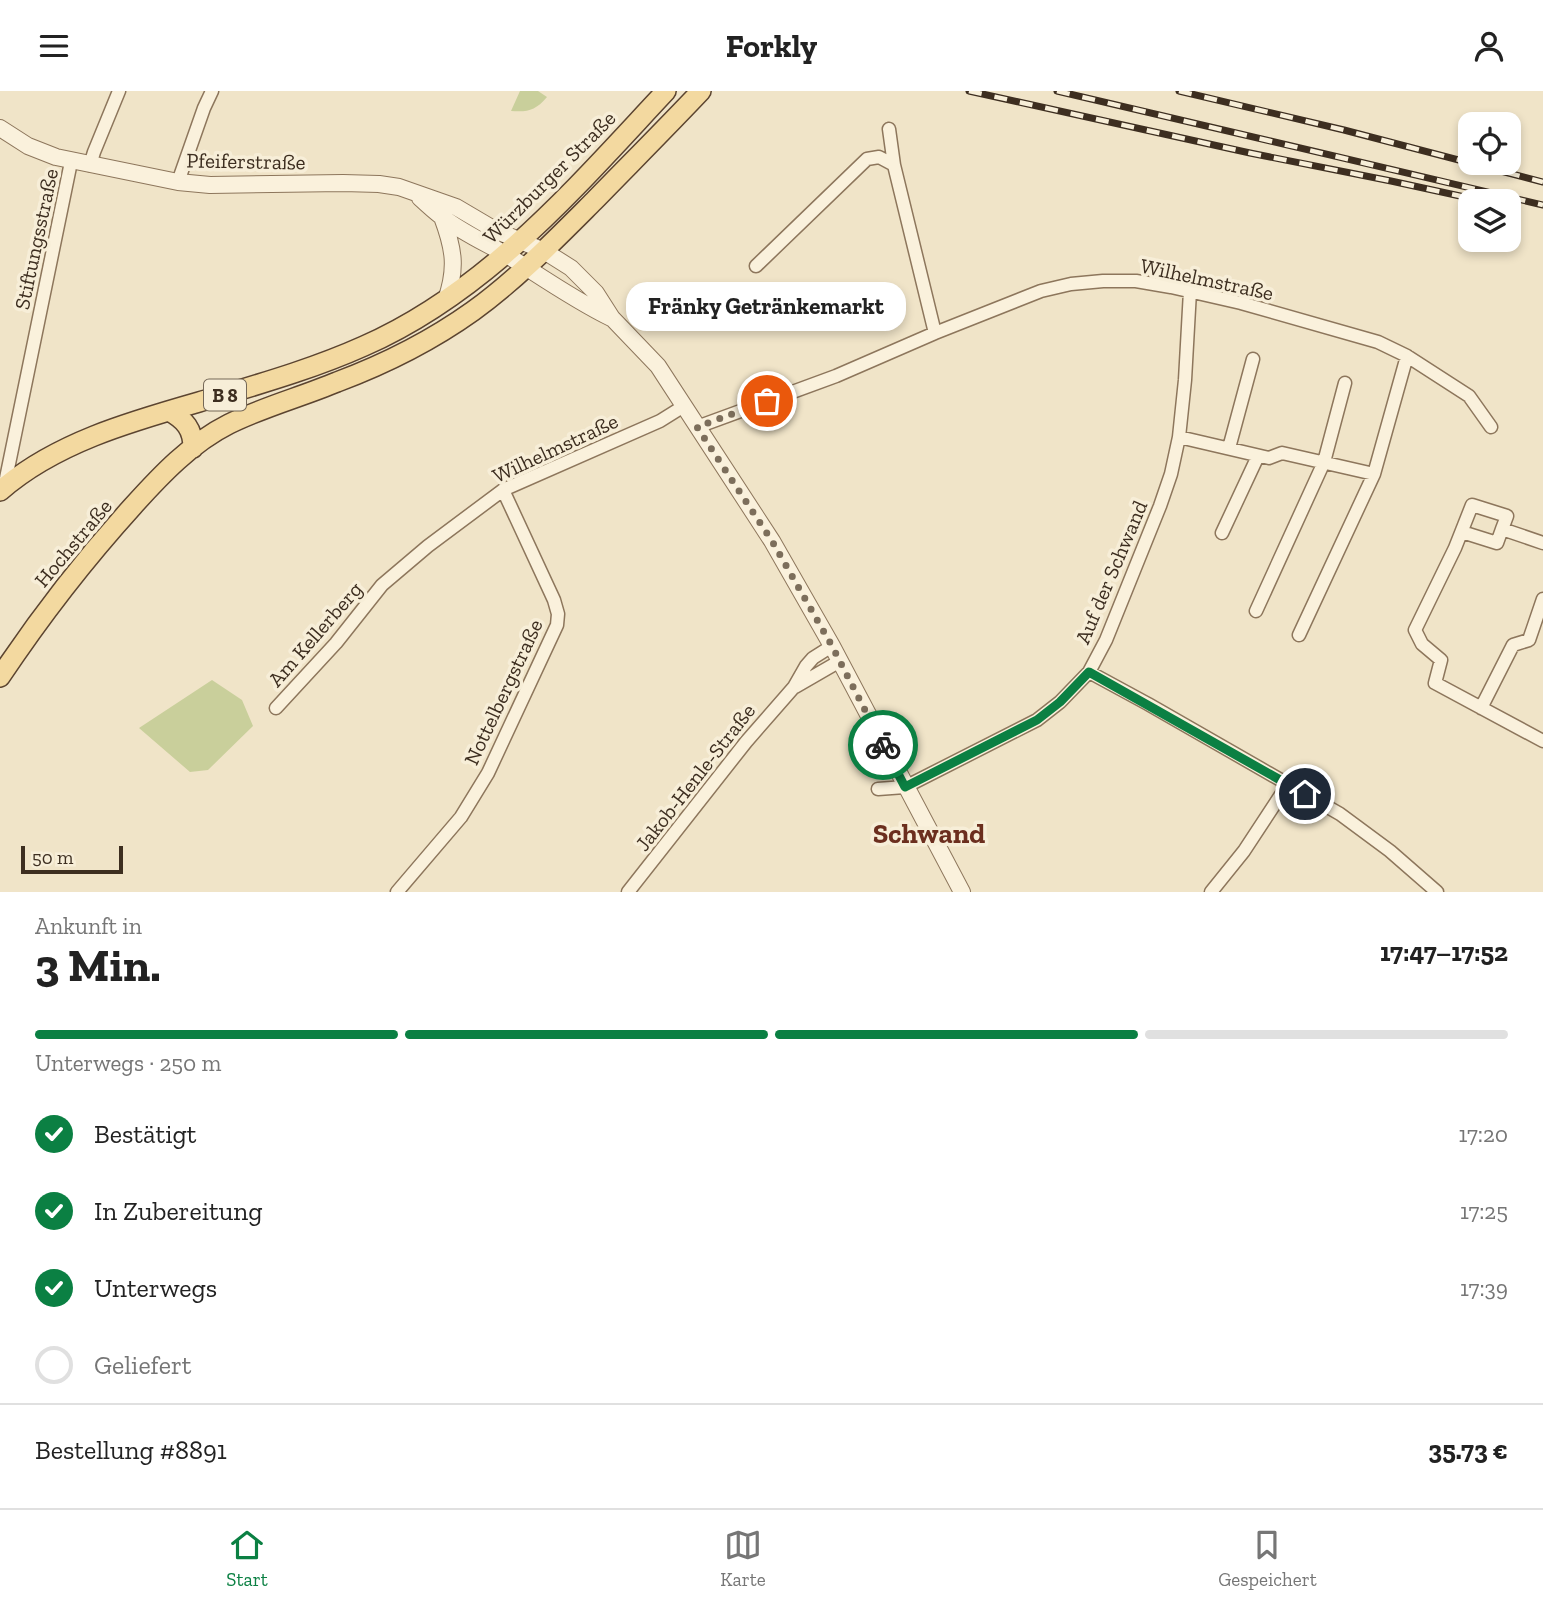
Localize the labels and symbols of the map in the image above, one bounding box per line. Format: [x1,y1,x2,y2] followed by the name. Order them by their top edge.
[477,105,621,249] street label: Würzburger Straße
[186,147,306,175] street label: Pfeiferstraße
[9,166,63,312] street label: Stiftungsstraße
[1138,253,1276,305] street label: Wilhelmstraße
[627,282,907,331] callout: Fränky Getränkemarkt
[737,371,797,431] pin
[204,379,246,411] road number: B 8
[488,408,622,488] street label: Wilhelmstraße
[29,494,117,592] street label: Hochstraße
[1070,496,1153,647] street label: Auf der Schwand
[263,576,368,692] street label: Am Kellerberg
[458,615,548,769] street label: Nottelbergstraße
[630,698,760,856] street label: Jakob-Henle-Straße
[848,710,918,780] courier
[1275,764,1335,824] pin
[873,817,985,850] district label: Schwand
[21,843,122,875] scale bar

